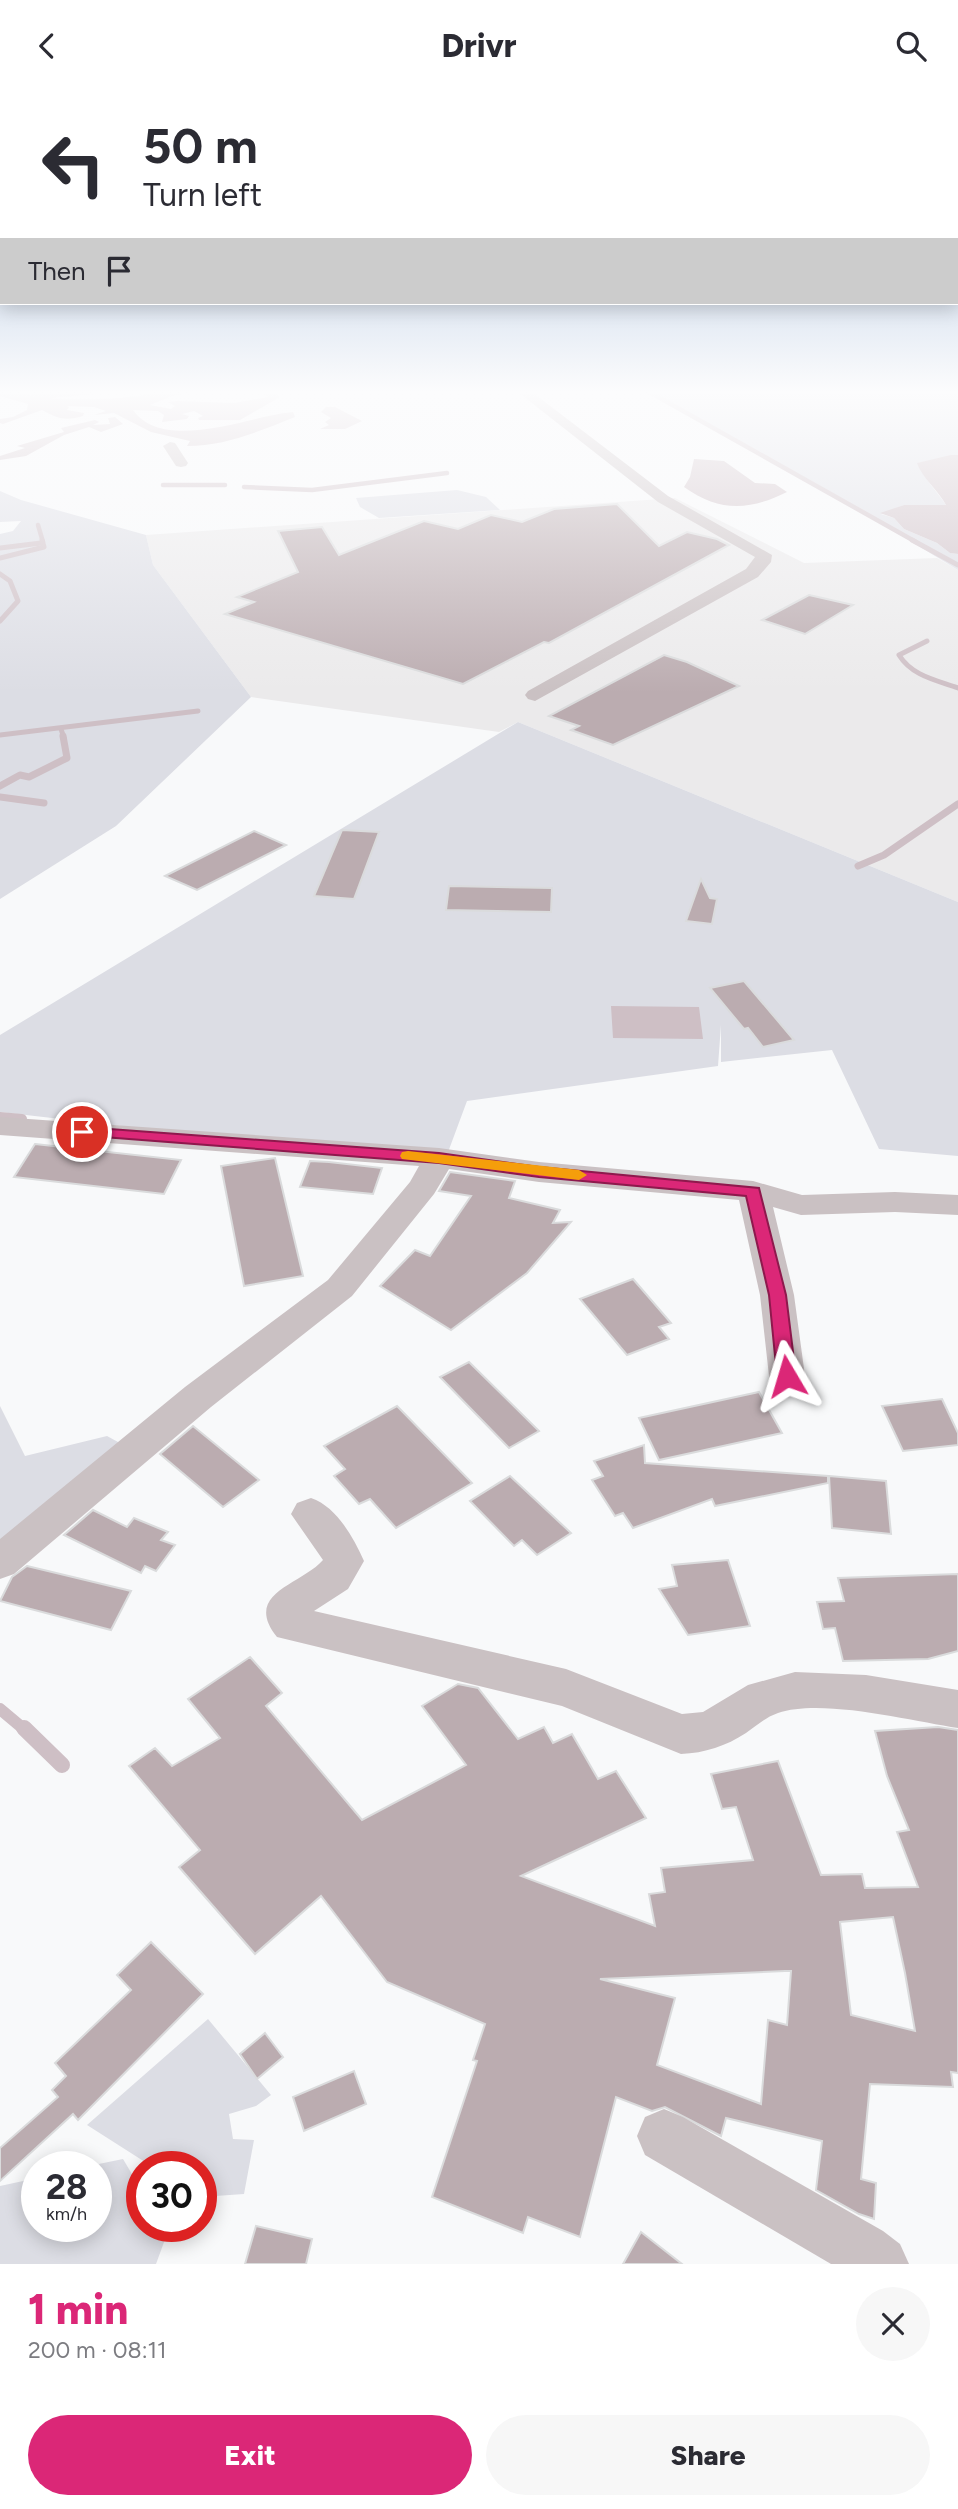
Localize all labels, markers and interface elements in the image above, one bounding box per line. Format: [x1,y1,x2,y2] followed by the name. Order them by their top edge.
[28,27,66,65] icon: back
[441,27,517,65] text: Drivr
[892,27,930,65] icon: search
[143,116,258,175] text: 50 m
[28,119,119,210] icon: left
[143,176,262,214] text: Turn left
[100,252,138,290] icon: arrive
[28,255,86,287] text: Then
[52,1102,112,1162] pin
[63,1113,101,1151] icon: arrive
[750,1339,824,1413] position arrow
[126,2151,217,2242] speed limit sign: 30
[46,2166,87,2208] text: 28
[46,2203,87,2225] text: km/h
[28,2284,128,2335] text: 1 min
[856,2287,930,2361] button: close
[28,2336,166,2364] text: 200 m · 08:11
[28,2415,472,2495] button: Exit
[486,2415,930,2495] button: Share

